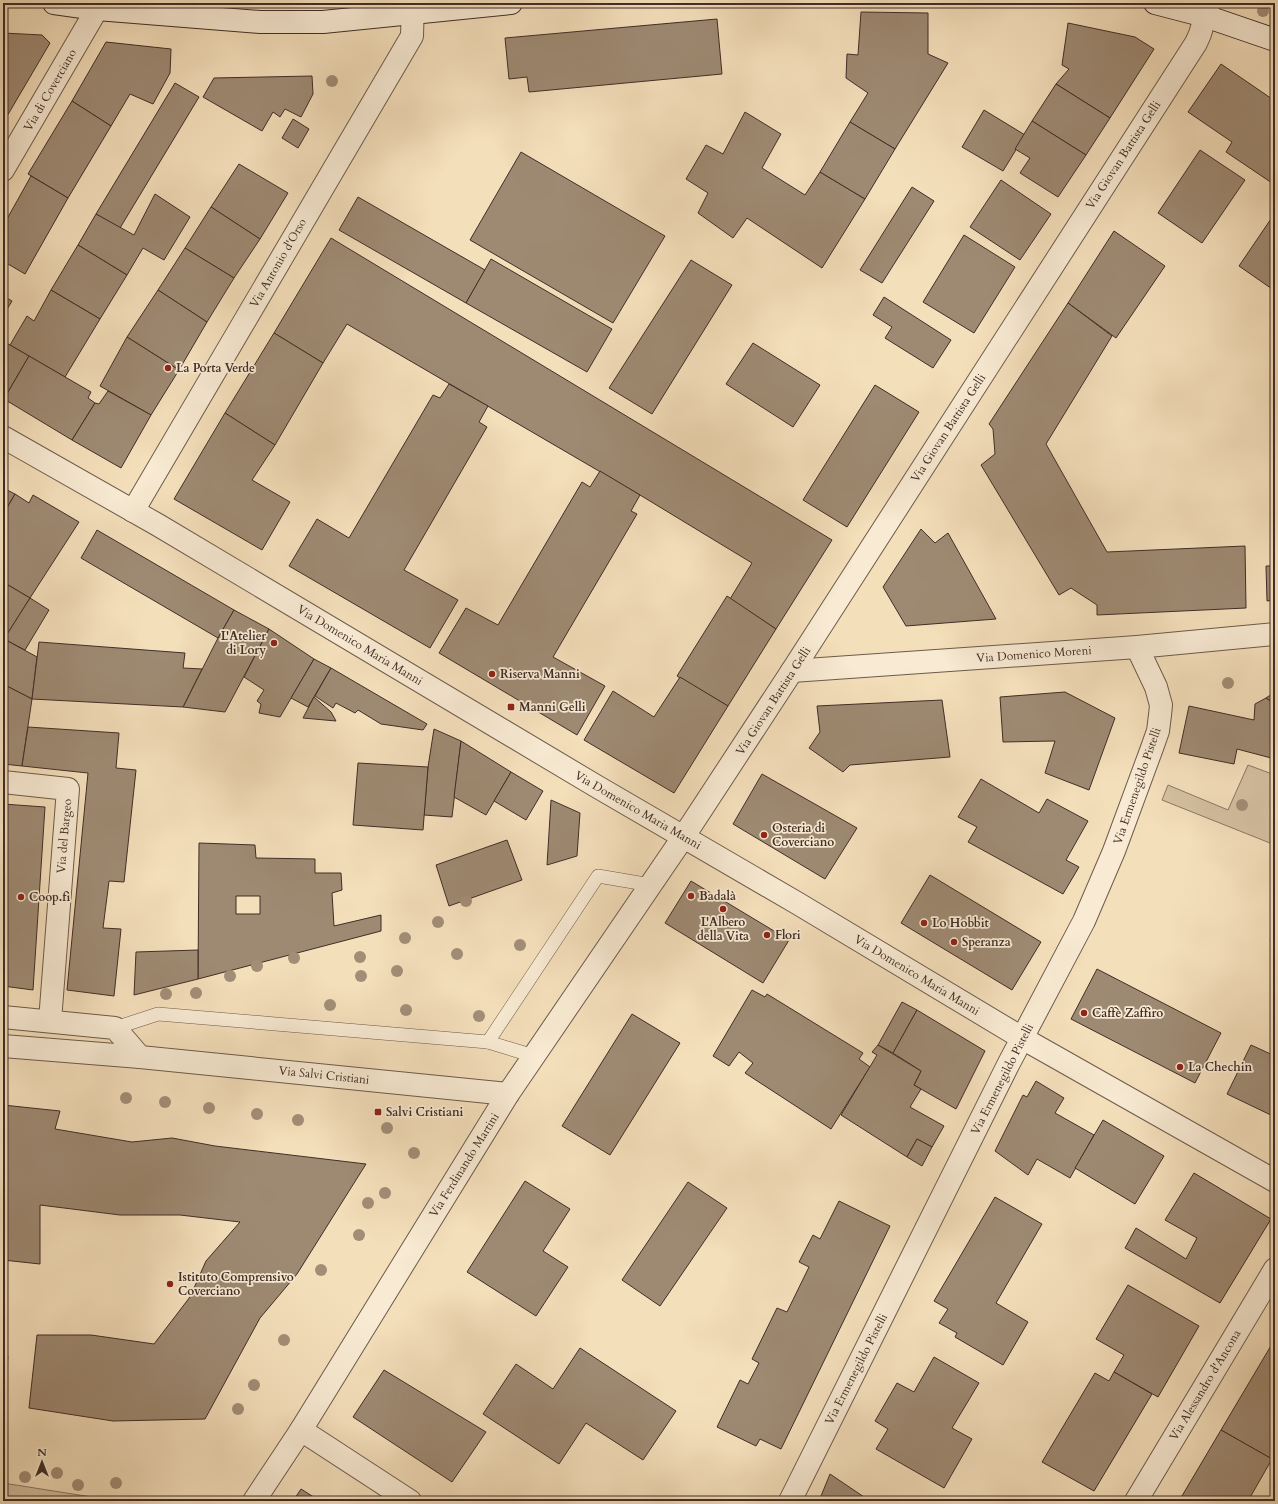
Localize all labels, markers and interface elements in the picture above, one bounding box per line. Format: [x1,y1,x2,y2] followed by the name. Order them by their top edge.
[20,46,80,134] street label: Via di Coverciano
[1082,97,1164,212] street label: Via Giovan Battista Gelli
[246,215,310,311] street label: Via Antonio d'Orso
[176,360,255,376] place label: La Porta Verde
[163,363,173,373] marker: La Porta Verde
[907,370,989,485] street label: Via Giovan Battista Gelli
[294,601,426,689] street label: Via Domenico Maria Manni
[221,628,266,658] place label: L'Atelier di Lory
[269,638,279,648] marker: L'Atelier di Lory
[976,642,1093,666] street label: Via Domenico Moreni
[732,643,814,758] street label: Via Giovan Battista Gelli
[500,666,580,682] place label: Riserva Manni
[487,669,497,679] marker: Riserva Manni
[519,699,586,715] place label: Manni Gelli
[506,702,516,712] marker: Manni Gelli
[1109,725,1165,847] street label: Via Ermenegildo Pistelli
[572,767,705,853] street label: Via Domenico Maria Manni
[53,797,75,874] street label: Via del Bargeo
[772,820,834,850] place label: Osteria di Coverciano
[759,830,769,840] marker: Osteria di Coverciano
[699,888,736,904] place label: Badalà
[29,889,70,905] place label: Coop.fi
[686,891,696,901] marker: Badalà
[16,892,26,902] marker: Coop.fi
[718,904,728,914] marker: L'Albero della Vita
[697,914,749,944] place label: L'Albero della Vita
[932,915,989,931] place label: Lo Hobbit
[919,918,929,928] marker: Lo Hobbit
[775,927,801,943] place label: Flori
[762,930,772,940] marker: Flori
[851,931,983,1019] street label: Via Domenico Maria Manni
[962,934,1011,950] place label: Speranza
[949,937,959,947] marker: Speranza
[1092,1005,1163,1021] place label: Caffè Zaffiro
[1079,1008,1089,1018] marker: Caffè Zaffiro
[967,1020,1037,1137] street label: Via Ermenegildo Pistelli
[1188,1059,1253,1075] place label: La Chechin
[278,1062,371,1088] street label: Via Salvi Cristiani
[1175,1062,1185,1072] marker: La Chechin
[386,1104,464,1120] place label: Salvi Cristiani
[373,1107,383,1117] marker: Salvi Cristiani
[425,1109,503,1220] street label: Via Ferdinando Martini
[178,1269,294,1299] place label: Istituto Comprensivo Coverciano
[165,1279,175,1289] marker: Istituto Comprensivo Coverciano
[821,1310,891,1427] street label: Via Ermenegildo Pistelli
[1166,1326,1245,1443] street label: Via Alessandro d'Ancona
[22,1442,62,1482] north arrow
[37,1445,47,1460] text: N

